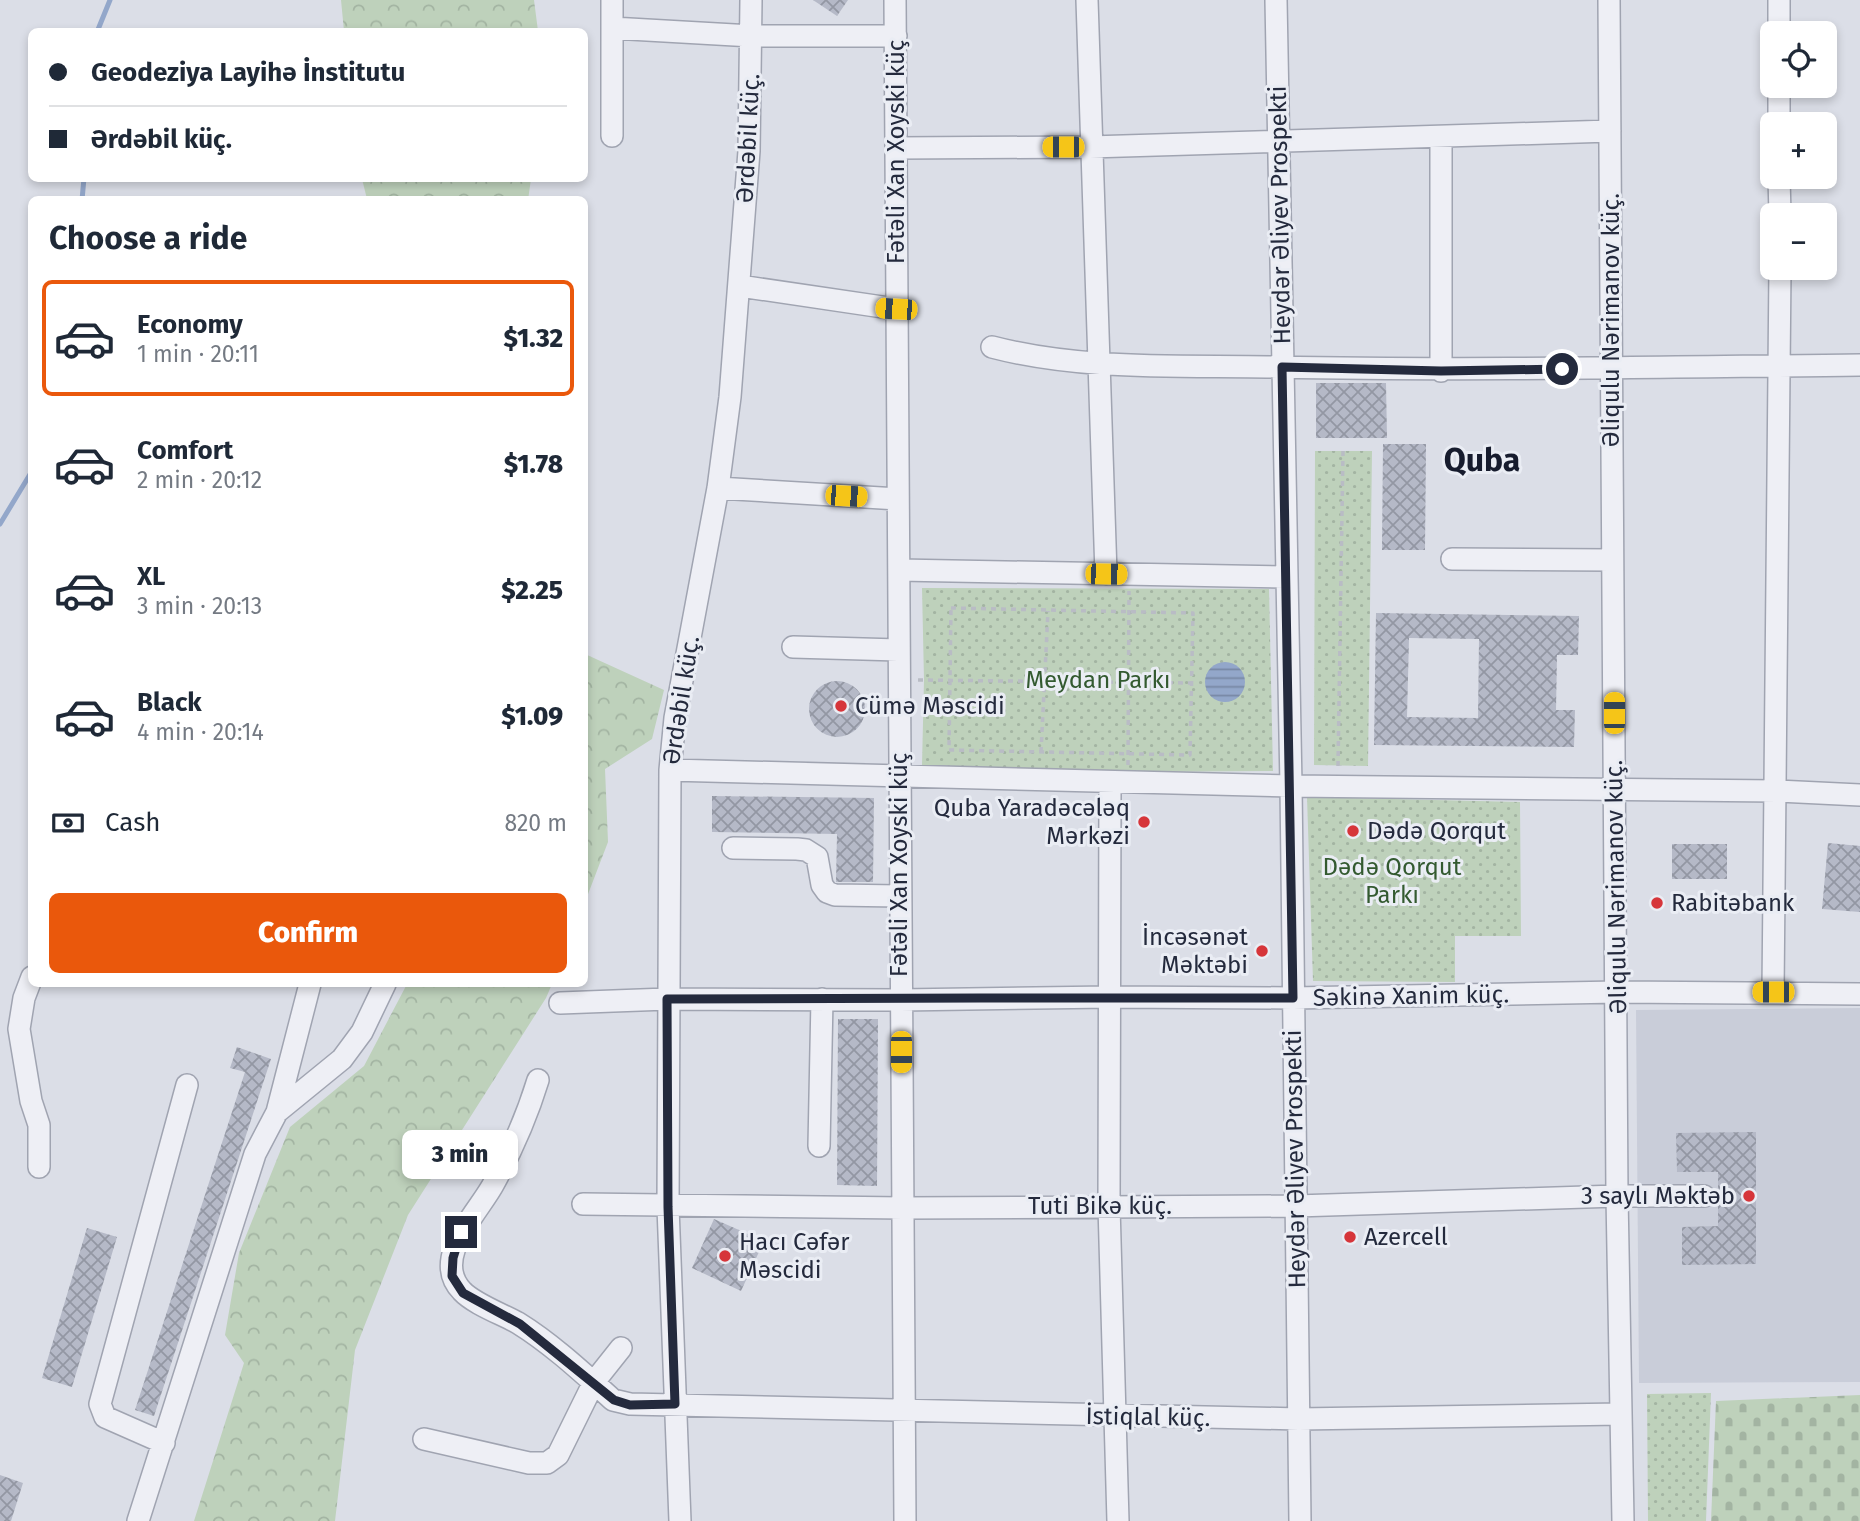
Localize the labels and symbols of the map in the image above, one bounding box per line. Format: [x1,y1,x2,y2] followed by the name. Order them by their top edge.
[882,40,910,264] street label: Fətəli Xan Xoyski küç
[731,72,765,204] street label: Ərdəbil küç.
[1264,85,1296,345] street label: Heydər Əliyev Prospekti
[1043,137,1085,158] car
[1597,193,1625,447] street label: Əliqulu Nərimanov küç.
[875,297,918,321] car
[1546,353,1578,385] route start
[1444,441,1520,479] district label: Quba
[825,484,868,508] car
[1085,563,1128,585] car
[657,634,705,766] street label: Ərdəbil küç.
[1025,666,1171,694] park label: Meydan Parkı
[855,692,1005,720] place label: Cümə Məscidi
[1604,692,1625,734] car
[833,698,849,714] marker: Cümə Məscidi
[885,753,913,977] street label: Fətəli Xan Xoyski küç
[1600,760,1632,1014] street label: Əliqulu Nərimanov küç.
[934,794,1130,850] place label: Quba Yaradəcələq Mərkəzi
[1136,814,1152,830] marker: Quba Yaradəcələq Mərkəzi
[1367,817,1506,845] place label: Dədə Qorqut
[1345,823,1361,839] marker: Dədə Qorqut
[1323,853,1462,909] park label: Dədə Qorqut Parkı
[1671,889,1795,917] place label: Rabitəbank
[1649,895,1665,911] marker: Rabitəbank
[1142,923,1248,979] place label: İncəsənət Məktəbi
[1254,943,1270,959] marker: İncəsənət Məktəbi
[1313,980,1509,1012] street label: Səkinə Xanim küç.
[1753,982,1795,1003] car
[1279,1029,1311,1289] street label: Heydər Əliyev Prospekti
[891,1031,912,1073] car
[403,1130,519,1180] callout: 3 min
[1581,1182,1735,1210] place label: 3 saylı Məktəb
[1741,1188,1757,1204] marker: 3 saylı Məktəb
[1028,1192,1172,1220] street label: Tuti Bikə küç.
[445,1216,477,1248] route end
[1364,1223,1448,1251] place label: Azercell
[739,1228,850,1284] place label: Hacı Cəfər Məscidi
[1342,1229,1358,1245] marker: Azercell
[717,1248,733,1264] marker: Hacı Cəfər Məscidi
[1085,1402,1211,1432] street label: İstiqlal küç.

